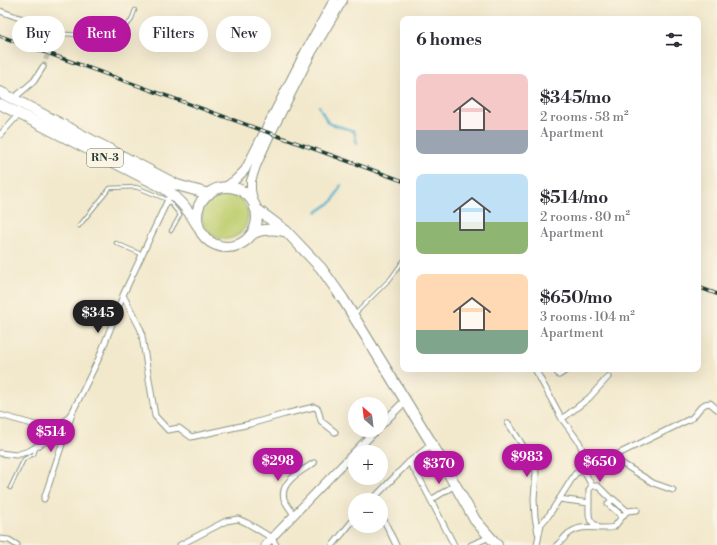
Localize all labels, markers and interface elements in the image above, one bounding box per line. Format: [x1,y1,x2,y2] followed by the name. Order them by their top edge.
[12,16,65,52] chip: Buy
[73,16,131,52] chip: Rent
[139,16,208,52] chip: Filters
[216,16,271,52] chip: New
[416,29,482,51] text: 6 homes
[663,29,685,51] icon: filters
[540,87,611,109] text: $345/mo
[448,90,496,138] icon: home
[540,109,629,125] text: 2 rooms · 58 m²
[540,125,604,141] text: Apartment
[87,149,123,167] road number: RN-3
[540,187,608,209] text: $514/mo
[448,190,496,238] icon: home
[540,209,630,225] text: 2 rooms · 80 m²
[540,225,604,241] text: Apartment
[540,287,612,309] text: $650/mo
[448,290,496,338] icon: home
[74,300,122,334] pin: $345
[82,305,114,321] text: $345
[540,309,635,325] text: 3 rooms · 104 m²
[540,325,604,341] text: Apartment
[348,397,388,437] north arrow
[348,397,388,533] map controls
[27,419,75,453] pin: $514
[36,424,66,440] text: $514
[503,444,551,478] pin: $983
[348,445,388,485] button: +
[254,448,302,482] pin: $298
[511,449,543,465] text: $983
[576,449,624,483] pin: $650
[415,451,463,485] pin: $370
[262,453,294,469] text: $298
[583,454,617,470] text: $650
[423,456,455,472] text: $370
[348,493,388,533] button: −

